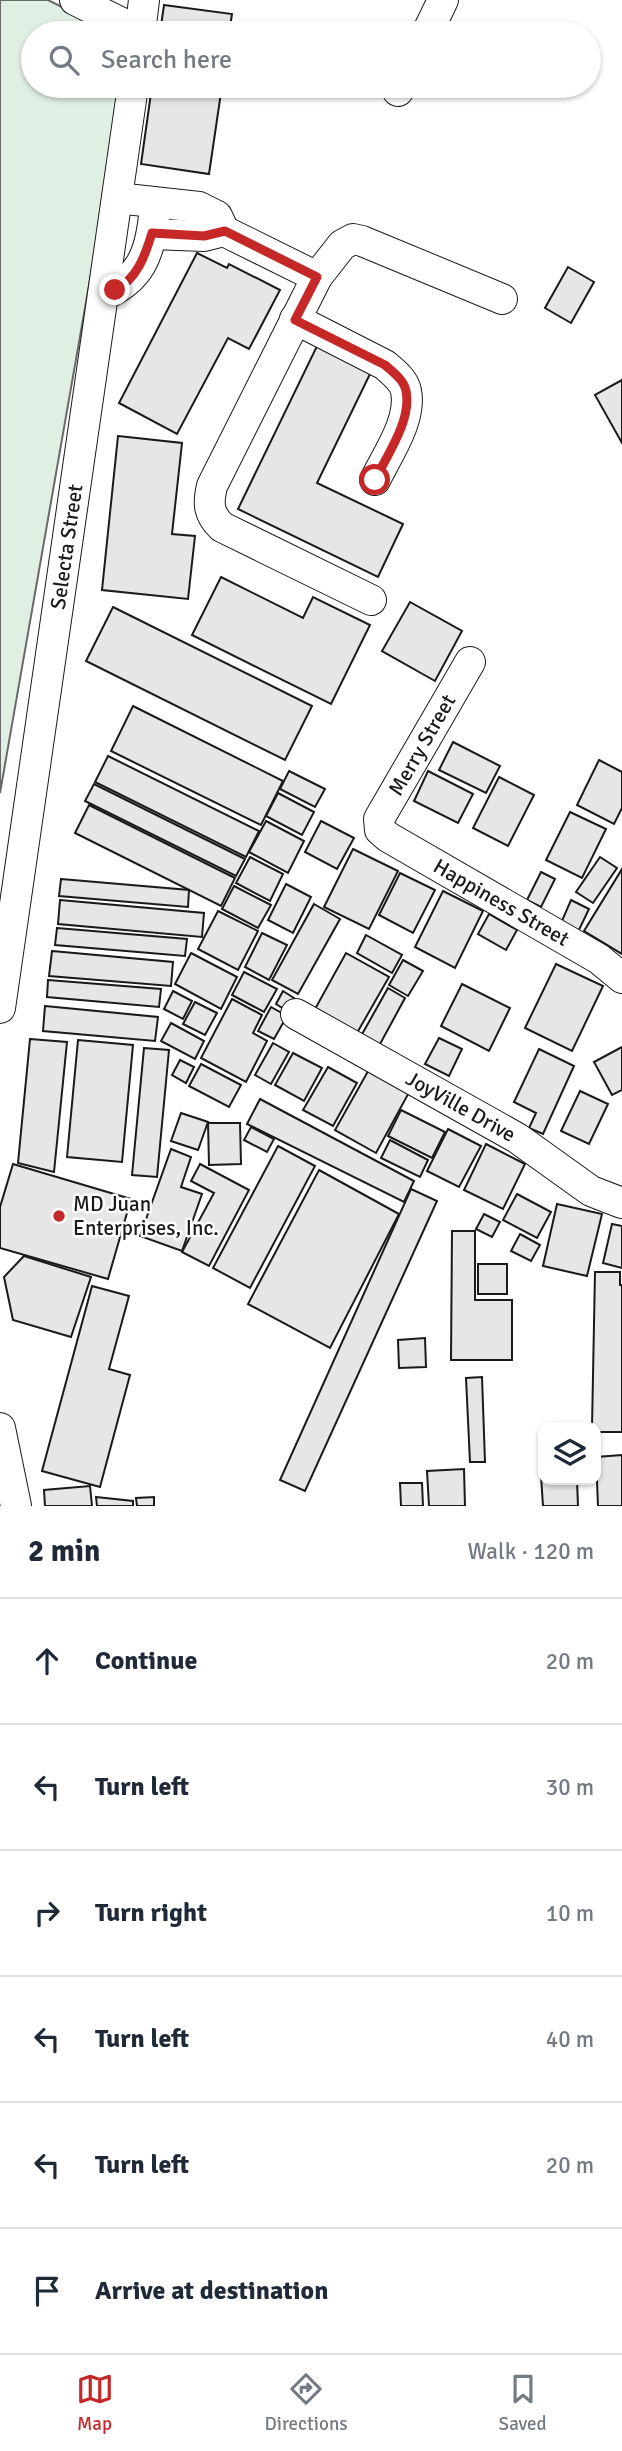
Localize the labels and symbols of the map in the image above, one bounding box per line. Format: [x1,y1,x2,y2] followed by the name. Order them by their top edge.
[99,274,130,305] route end
[359,464,390,495] route start
[45,483,88,611] street label: Selecta Street
[383,690,461,800] street label: Merry Street
[429,853,574,952] street label: Happiness Street
[401,1065,520,1148] street label: JoyVille Drive
[73,1191,219,1241] place label: MD Juan Enterprises, Inc.
[51,1208,67,1224] marker: MD Juan Enterprises, Inc.

